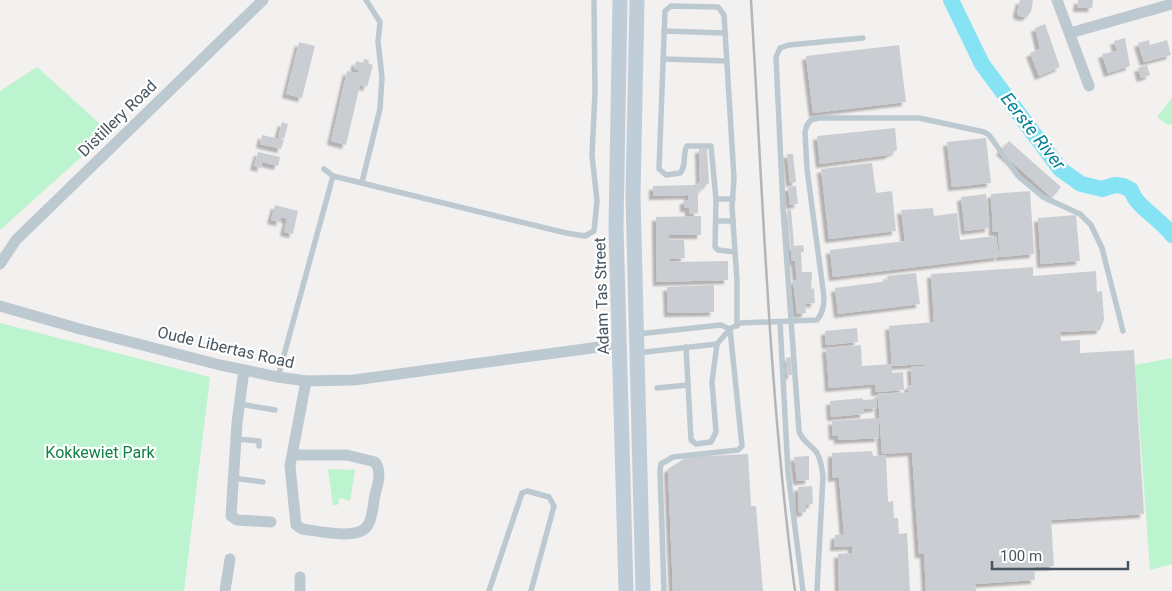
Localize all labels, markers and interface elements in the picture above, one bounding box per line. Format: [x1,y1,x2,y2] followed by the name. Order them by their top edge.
[74,76,161,161] street label: Distillery Road
[997,88,1071,174] water label: Eerste River
[590,237,613,355] street label: Adam Tas Street
[156,322,296,372] street label: Oude Libertas Road
[45,443,156,462] park label: Kokkewiet Park
[992,538,1128,570] scale bar
[1000,547,1042,565] text: 100 m

